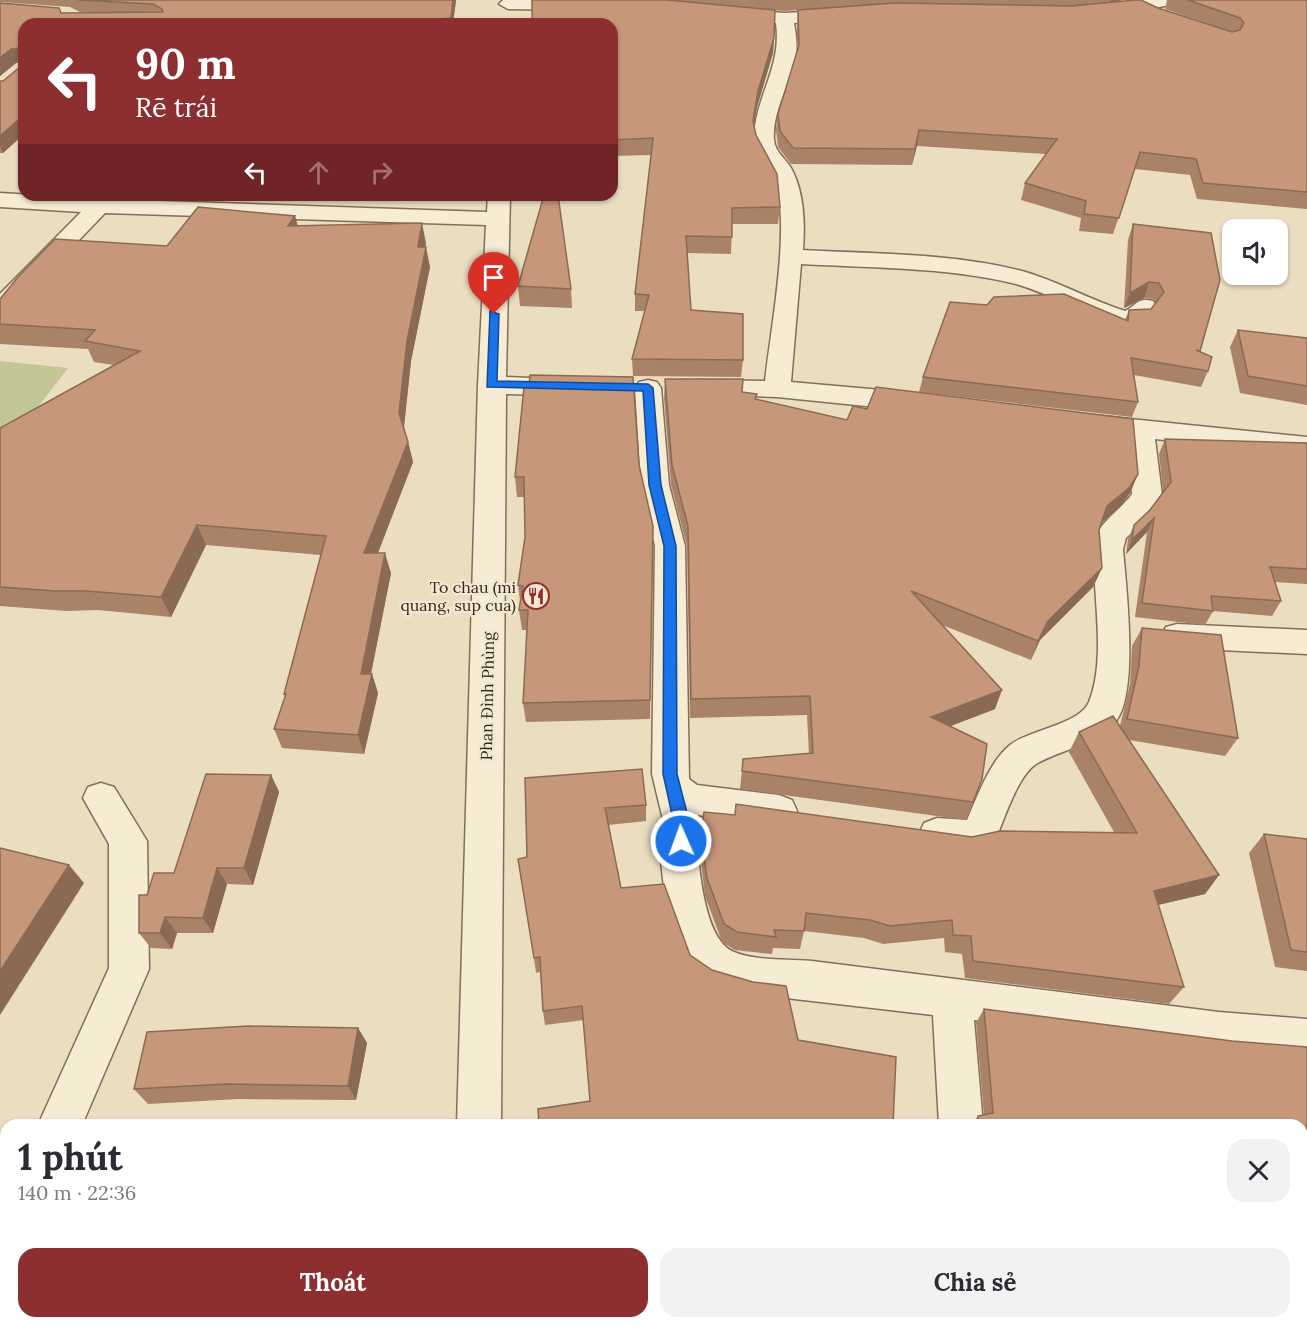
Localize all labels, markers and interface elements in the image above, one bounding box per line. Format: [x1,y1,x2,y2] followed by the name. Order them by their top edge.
[135,37,236,91] text: 90 m
[36,42,114,120] icon: left
[135,90,217,124] text: Rẽ trái
[239,156,272,189] icon: left
[302,156,335,189] icon: ahead
[365,156,398,189] icon: right
[1222,219,1288,285] map controls
[1222,219,1288,285] button: sound
[468,252,519,314] pin
[477,261,510,294] icon: arrive
[401,577,516,616] place label: To chau (mi quang, sup cua)
[521,581,551,611] restaurant icon: To chau (mi quang, sup cua)
[476,630,498,760] street label: Phan Đình Phùng
[649,809,713,873] position arrow
[18,1134,123,1180] text: 1 phút
[1227,1139,1290,1202] button: close
[18,1180,136,1205] text: 140 m · 22:36
[18,1248,648,1317] button: Thoát
[660,1248,1290,1317] button: Chia sẻ

